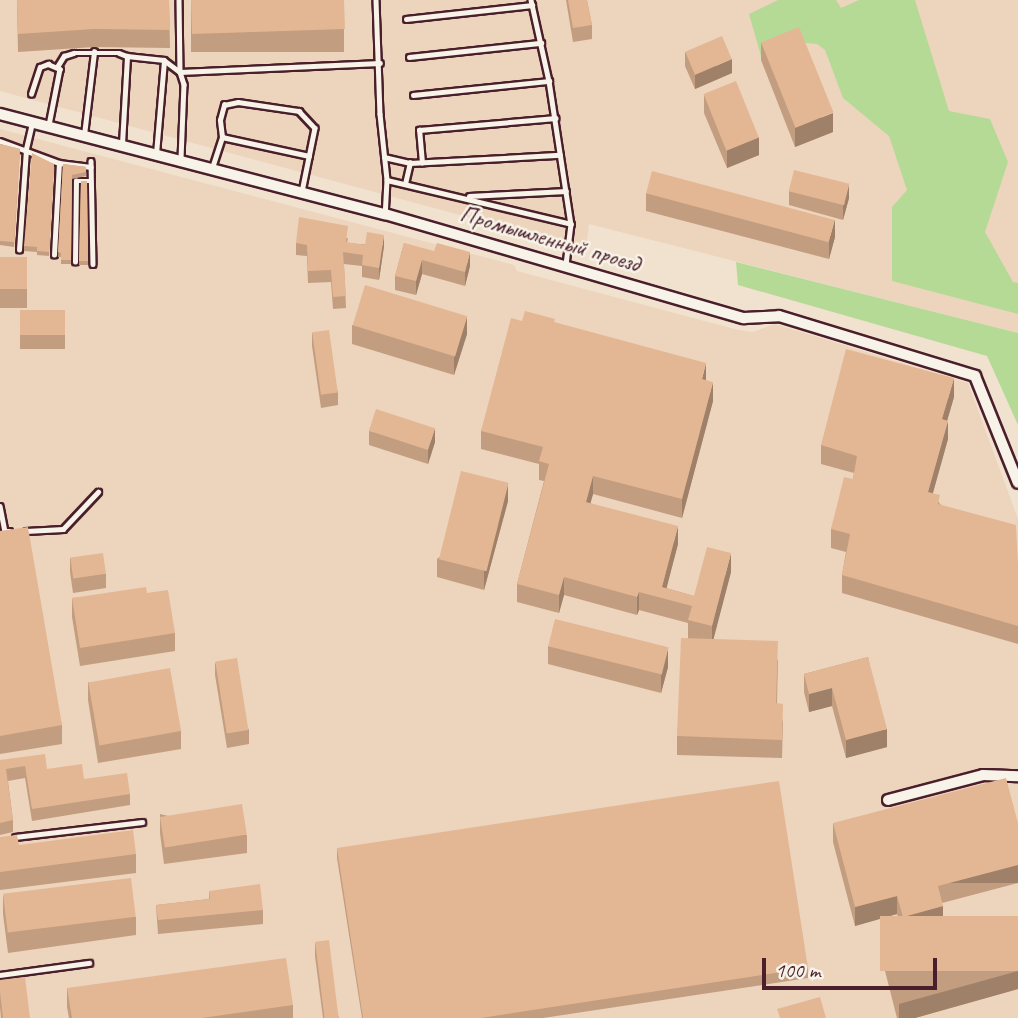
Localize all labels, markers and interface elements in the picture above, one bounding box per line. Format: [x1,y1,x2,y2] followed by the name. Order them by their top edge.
[457,200,643,278] street label: Промышленный проезд
[766,944,941,988] scale bar
[775,957,820,983] text: 100 m

